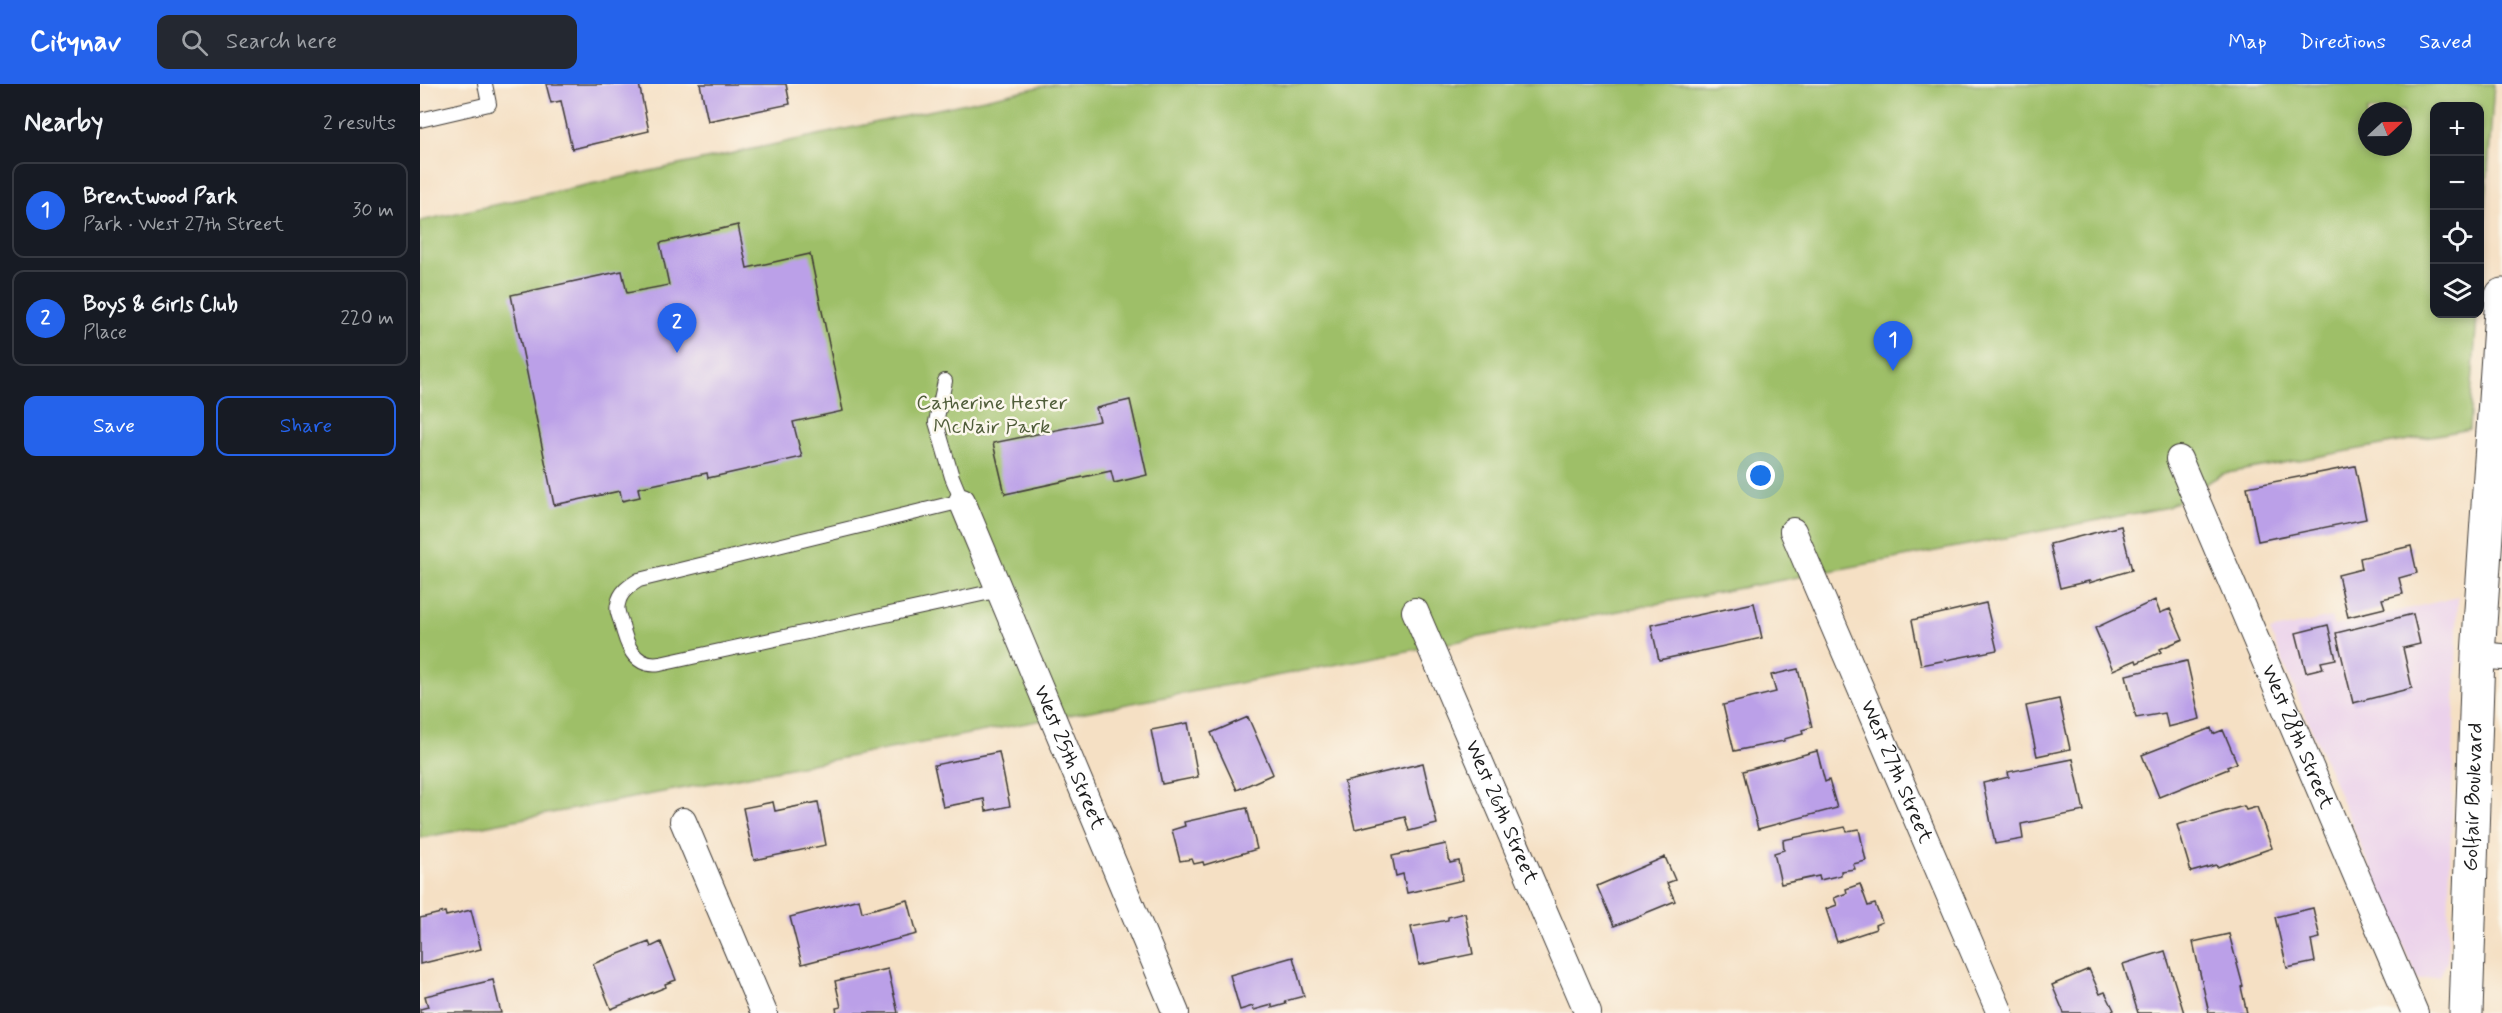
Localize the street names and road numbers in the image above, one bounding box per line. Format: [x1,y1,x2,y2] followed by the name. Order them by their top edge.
[2254,660,2341,814] street label: West 28th Street
[1027,681,1112,834] street label: West 25th Street
[1853,696,1940,848] street label: West 27th Street
[2457,722,2490,872] street label: Golfair Boulevard
[1458,736,1545,889] street label: West 26th Street

